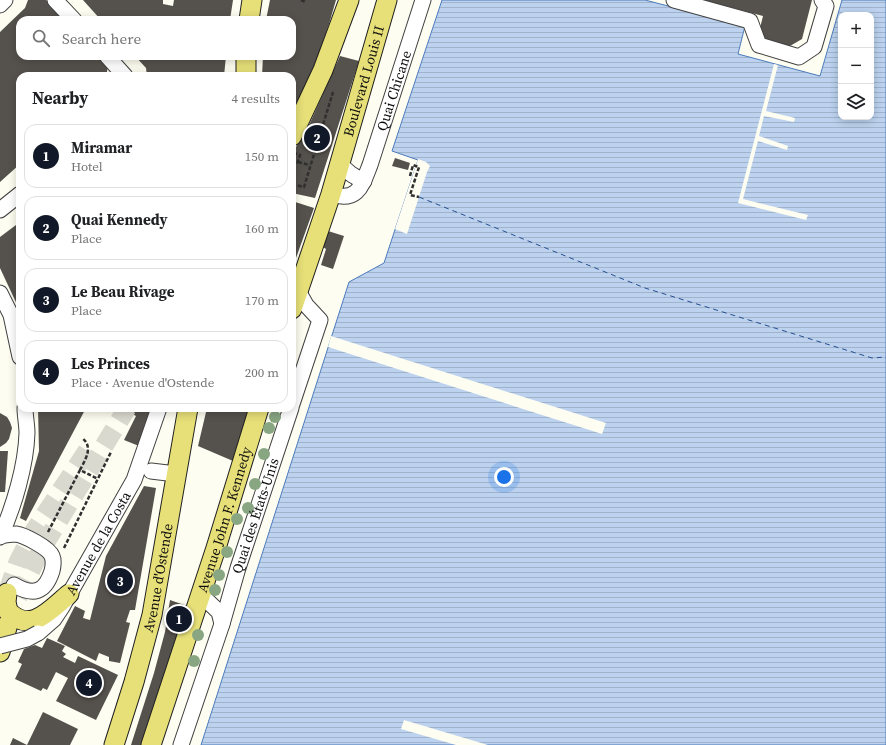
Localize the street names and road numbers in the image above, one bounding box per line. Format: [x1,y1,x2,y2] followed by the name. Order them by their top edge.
[338,23,389,139] street label: Boulevard Louis II
[372,48,416,134] street label: Quai Chicane
[192,444,257,595] street label: Avenue John F. Kennedy
[227,455,284,576] street label: Quai des États-Unis
[61,487,136,599] street label: Avenue de la Costa
[138,522,178,635] street label: Avenue d'Ostende

